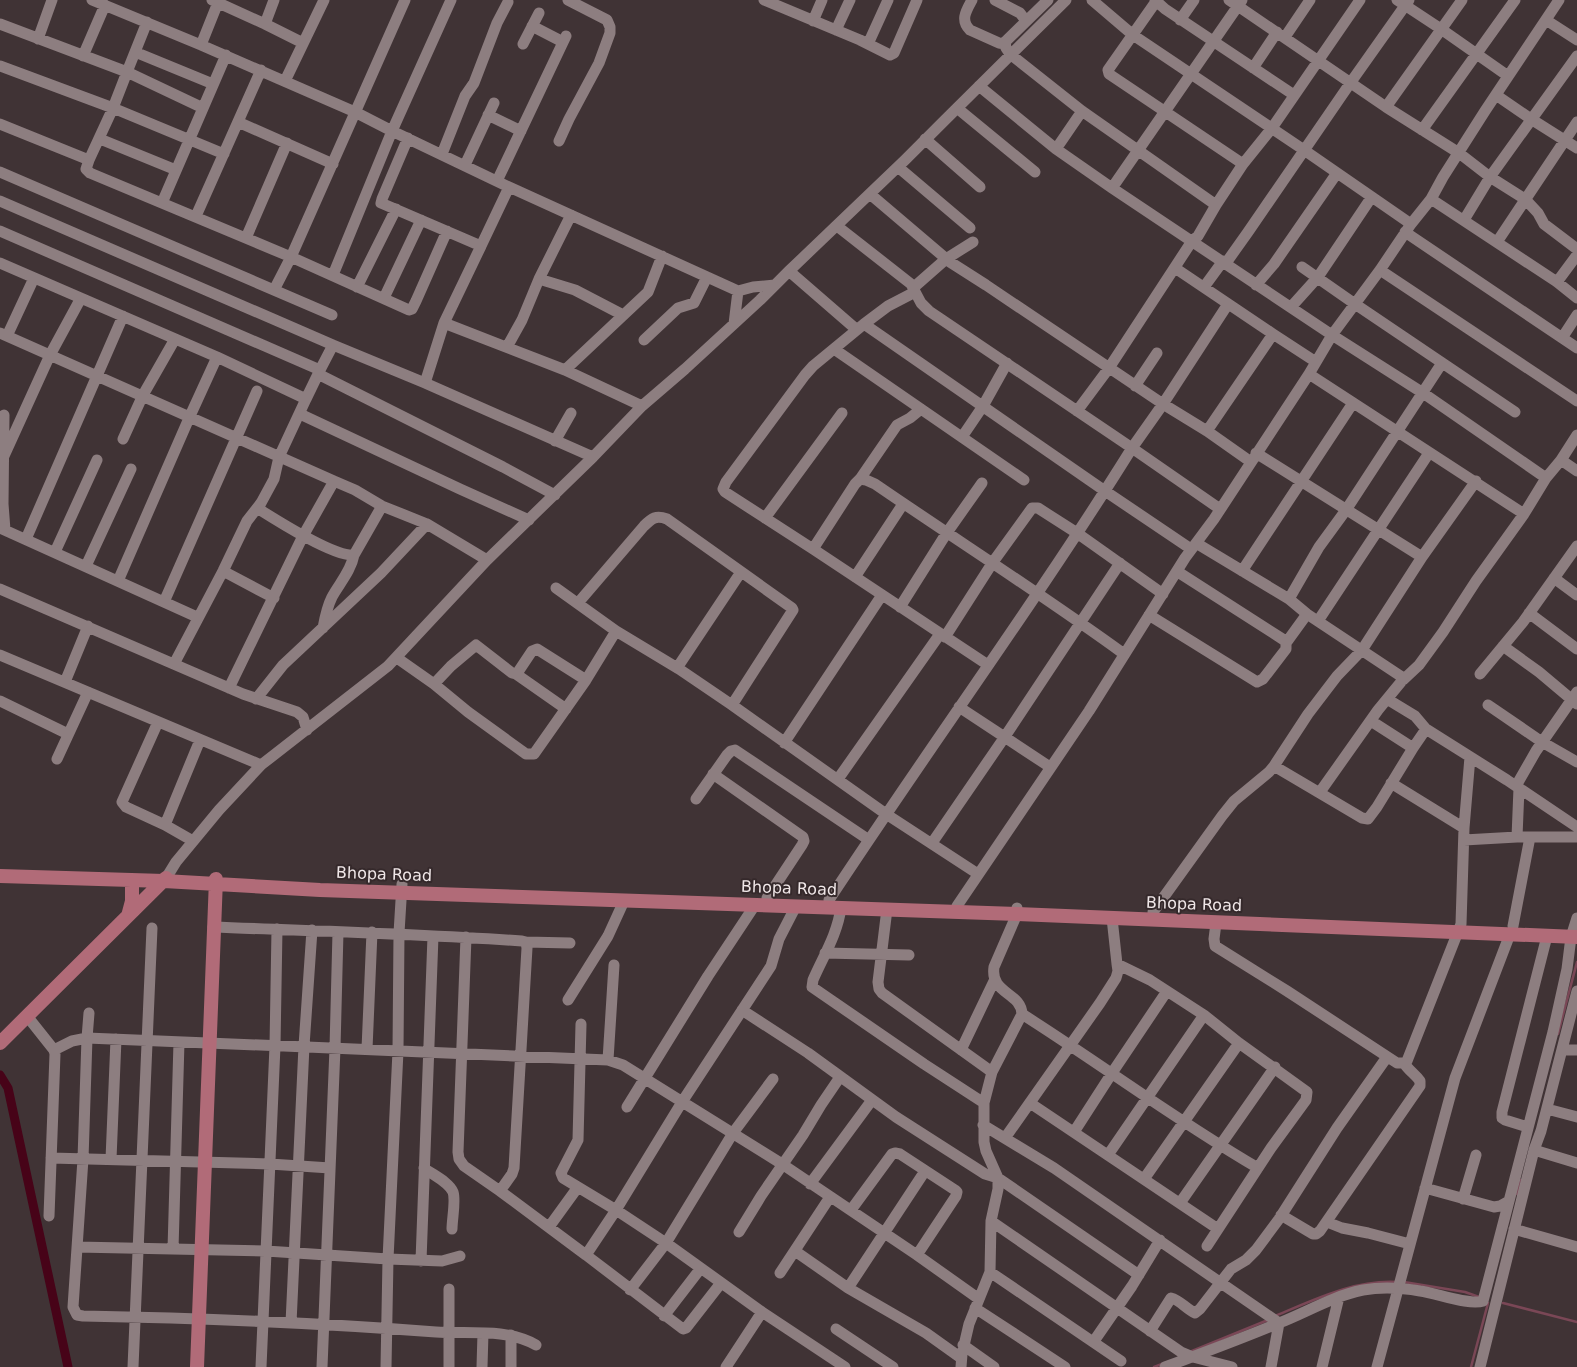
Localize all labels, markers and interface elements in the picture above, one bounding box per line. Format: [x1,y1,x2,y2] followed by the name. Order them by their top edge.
[336,863,432,885] street label: Bhopa Road
[741,877,837,899] street label: Bhopa Road
[1146,893,1242,915] street label: Bhopa Road

